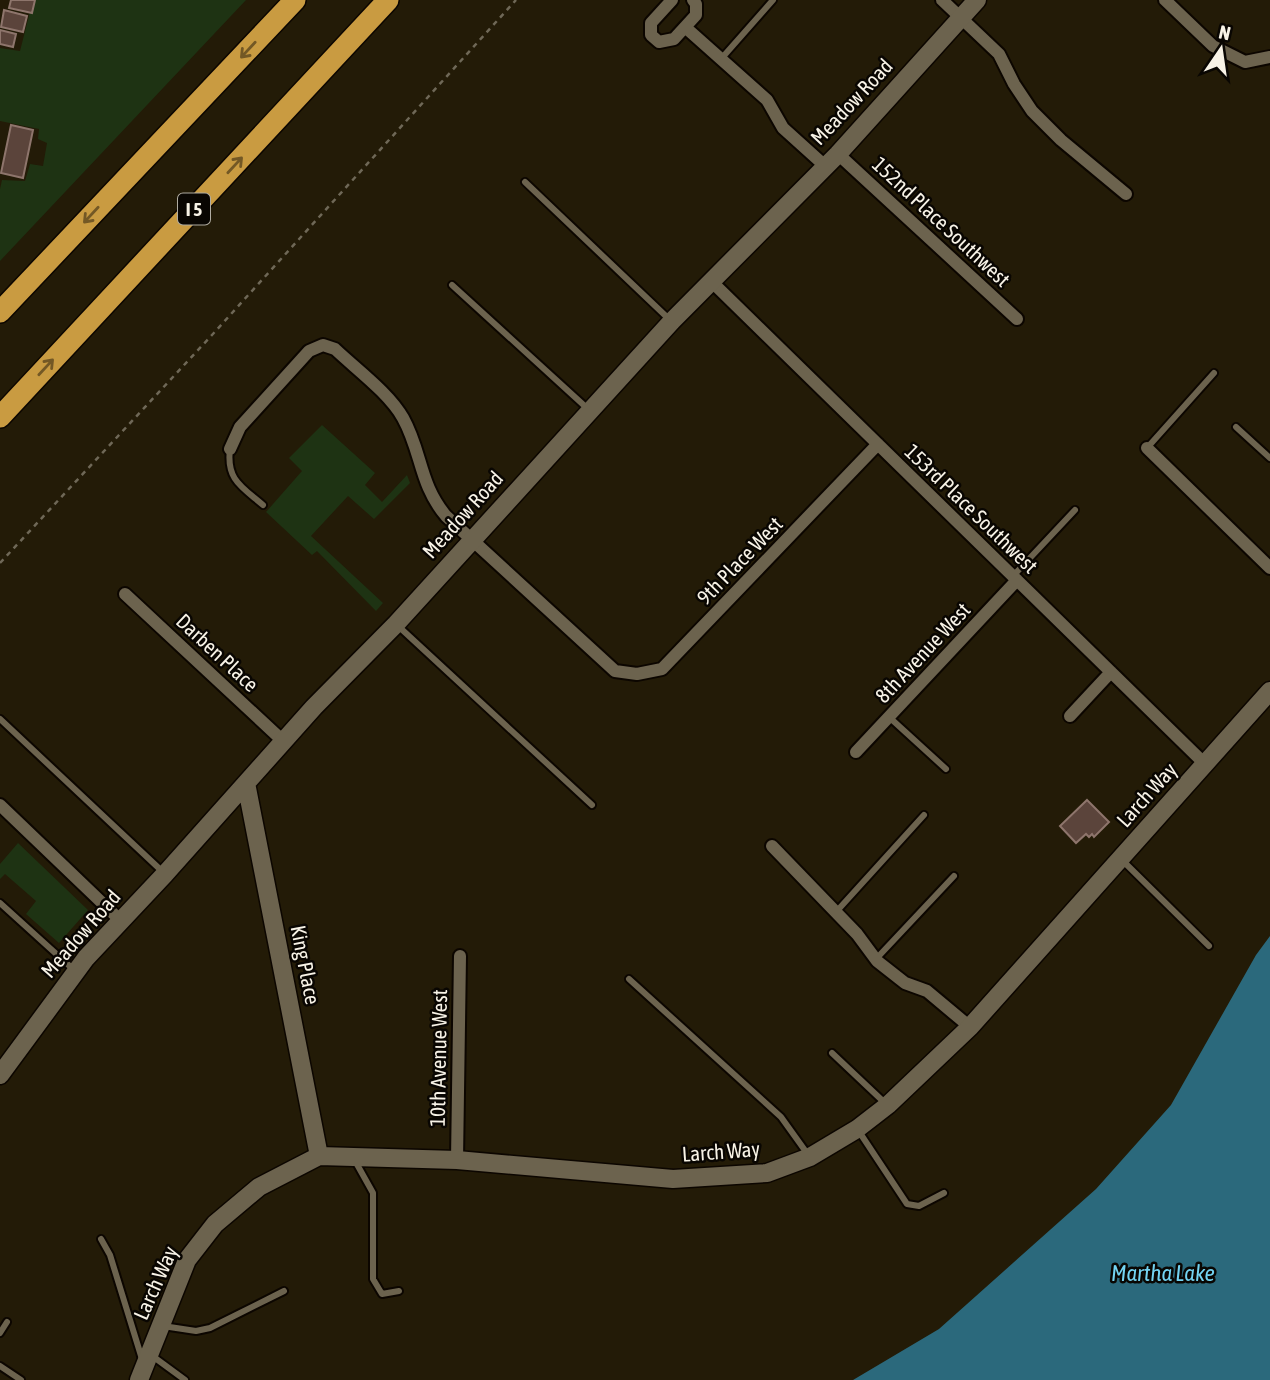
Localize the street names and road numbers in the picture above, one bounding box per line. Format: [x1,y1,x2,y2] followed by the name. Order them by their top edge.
[805,53,897,149] street label: Meadow Road
[868,152,1015,291] street label: 152nd Place Southwest
[178,194,210,224] road number: I 5
[900,439,1043,578] street label: 153rd Place Southwest
[417,466,507,563] street label: Meadow Road
[692,512,787,609] street label: 9th Place West
[870,597,975,707] street label: 8th Avenue West
[172,608,264,696] street label: Darben Place
[1111,757,1181,831] street label: Larch Way
[36,885,125,982] street label: Meadow Road
[287,923,325,1006] street label: King Place
[425,989,451,1127] street label: 10th Avenue West
[681,1136,761,1166] street label: Larch Way
[128,1242,182,1323] street label: Larch Way

